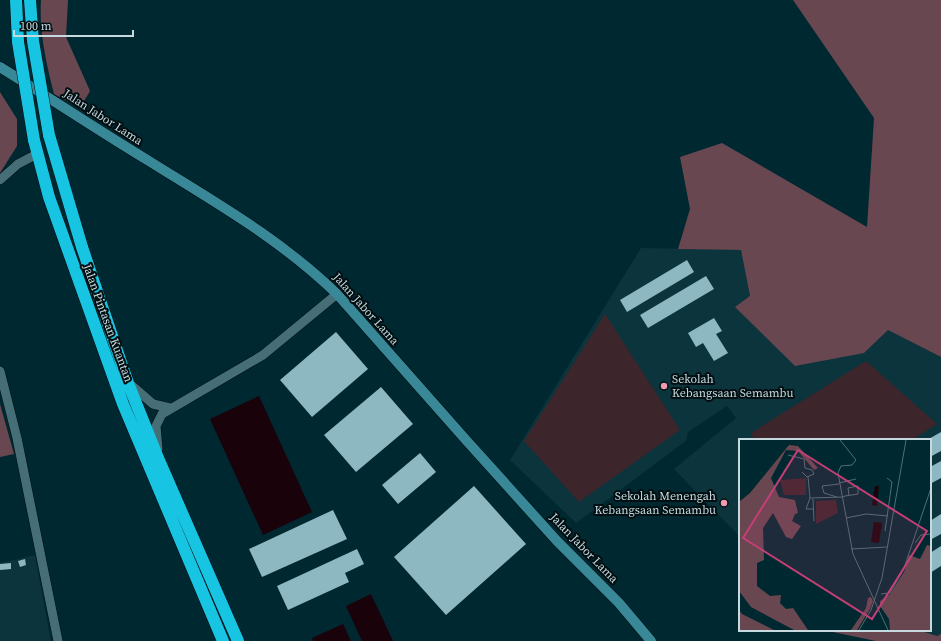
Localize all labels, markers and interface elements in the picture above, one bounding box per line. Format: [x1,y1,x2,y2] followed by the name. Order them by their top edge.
[14,12,133,38] scale bar
[20,18,52,34] text: 100 m
[59,85,147,149] street label: Jalan Jabor Lama
[79,261,137,384] street label: Jalan Pintasan Kuantan
[329,269,403,349] street label: Jalan Jabor Lama
[672,371,793,401] place label: Sekolah Kebangsaan Semambu
[659,381,669,391] marker: Sekolah Kebangsaan Semambu
[739,439,931,631] inset map
[595,488,716,518] place label: Sekolah Menengah Kebangsaan Semambu
[719,498,729,508] marker: Sekolah Menengah Kebangsaan Semambu
[546,509,622,587] street label: Jalan Jabor Lama

